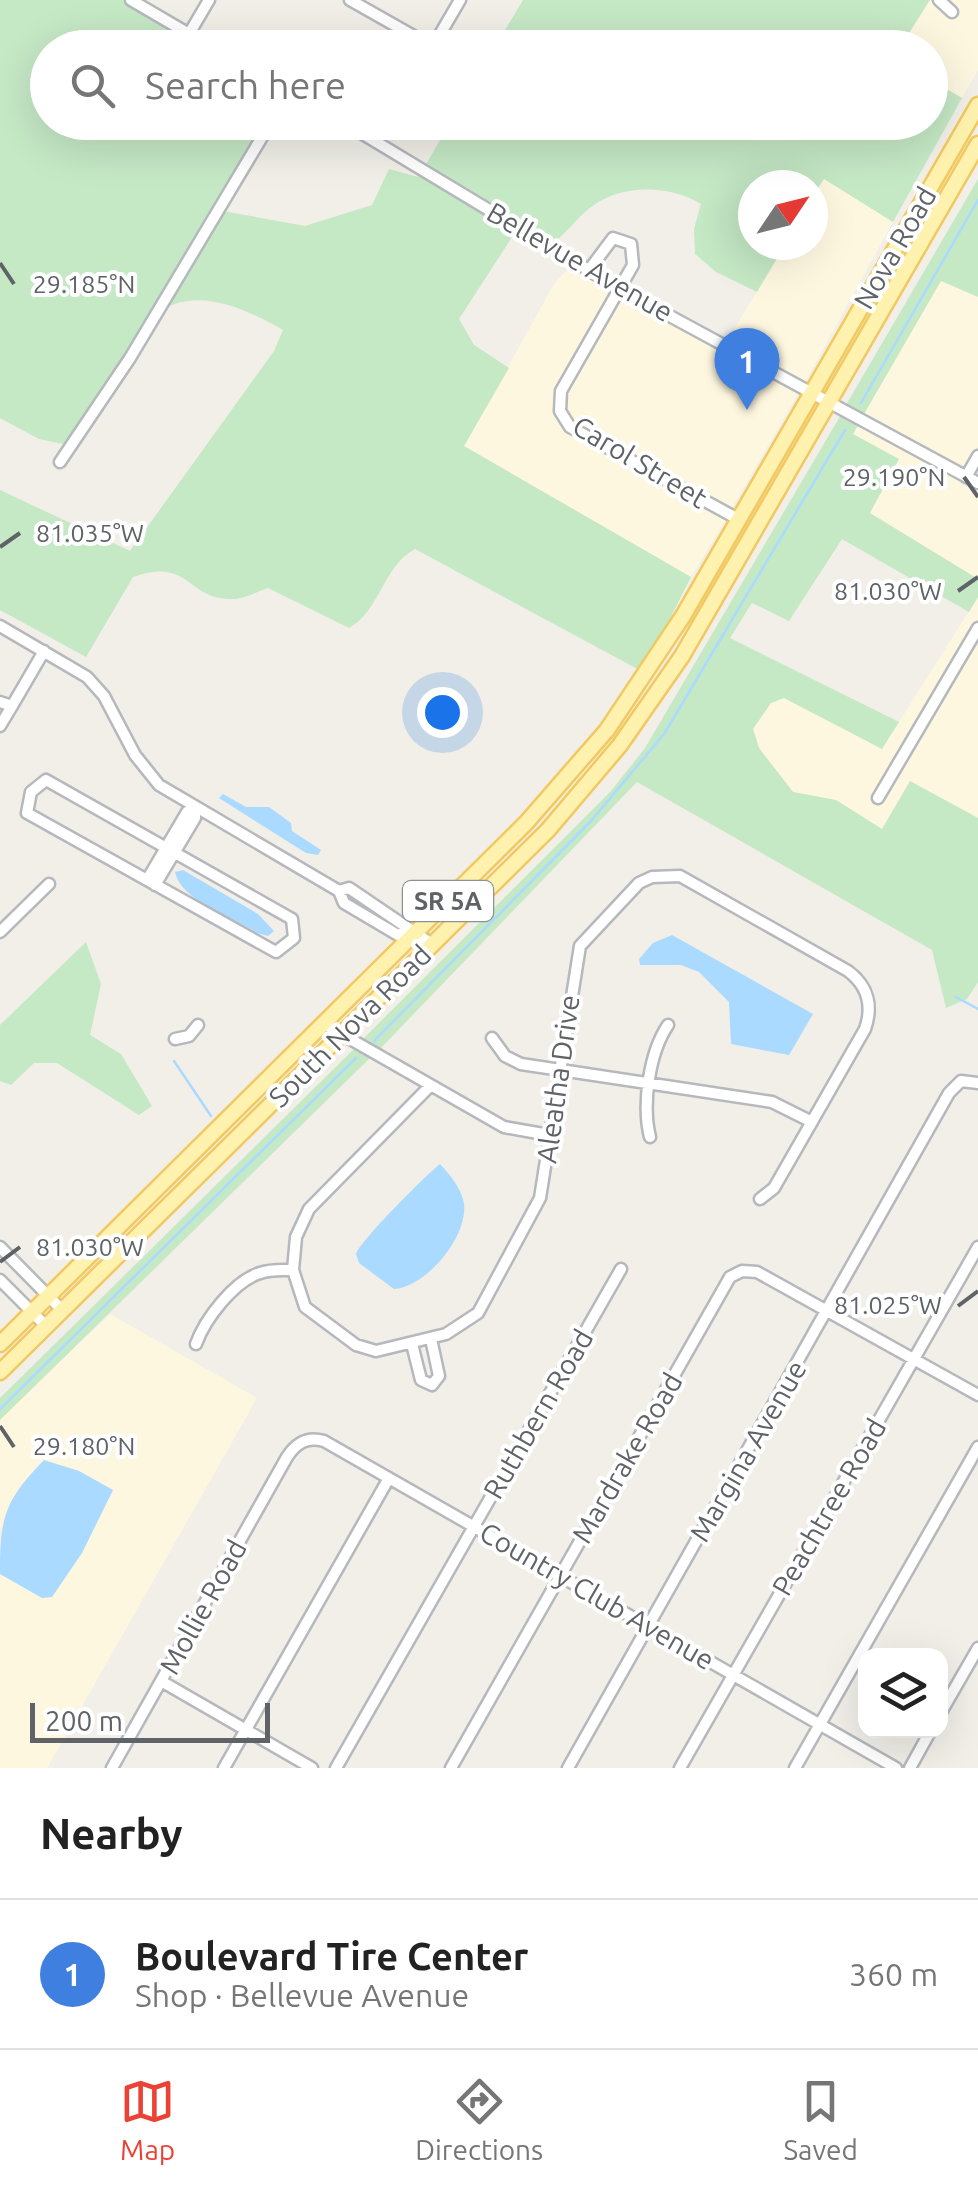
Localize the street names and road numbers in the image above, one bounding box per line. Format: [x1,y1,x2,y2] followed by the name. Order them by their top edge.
[847,181,942,314] street label: Nova Road
[482,196,679,327] street label: Bellevue Avenue
[568,410,713,514] street label: Carol Street
[403,881,493,921] road number: SR 5A
[262,938,437,1113] street label: South Nova Road
[530,993,585,1165] street label: Aleatha Drive
[477,1324,598,1504] street label: Ruthbern Road
[683,1355,812,1547] street label: Margina Avenue
[565,1367,688,1548] street label: Mardrake Road
[766,1413,892,1600] street label: Peachtree Road
[475,1516,720,1675] street label: Country Club Avenue
[153,1534,252,1679] street label: Mollie Road

